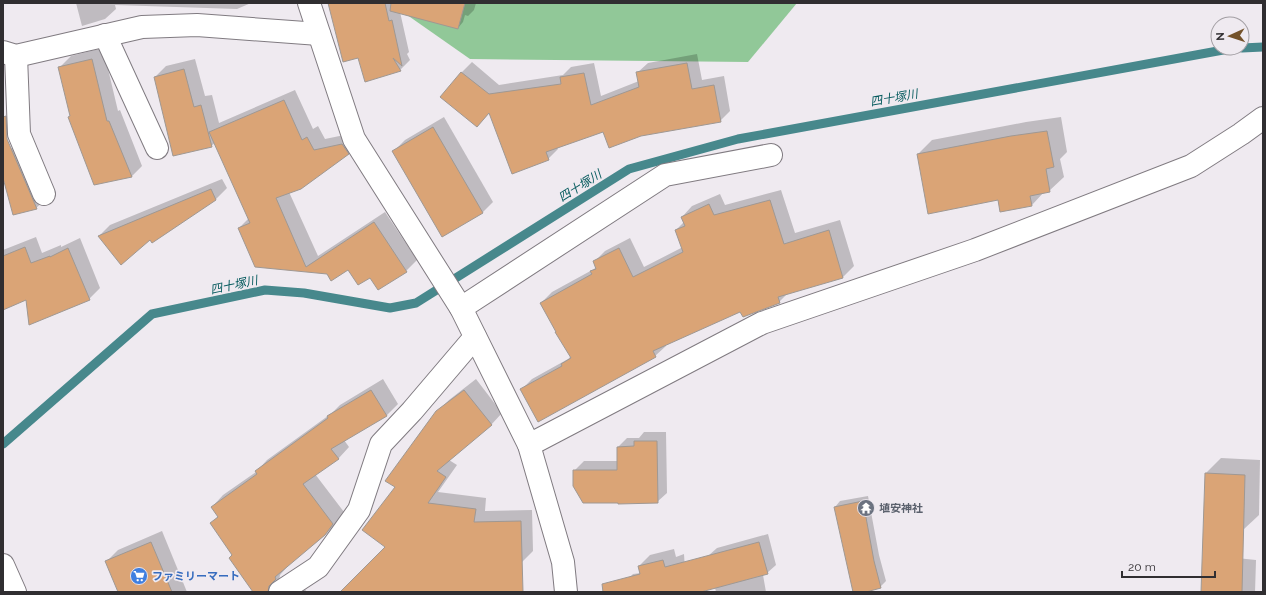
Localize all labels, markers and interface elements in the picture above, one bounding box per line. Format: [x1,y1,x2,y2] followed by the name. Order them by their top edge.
[1210,16,1250,56] north arrow
[1214,32,1227,41] text: N
[869,87,921,109] water label: 四十塚川
[556,166,606,205] water label: 四十塚川
[209,273,261,297] water label: 四十塚川
[856,498,876,518] temple icon: 埴安神社
[879,502,923,515] place label: 埴安神社
[1122,553,1215,579] scale bar
[1128,560,1156,574] text: 20 m
[129,566,149,586] supermarket icon: ファミリーマート
[152,570,240,583] place label: ファミリーマート

